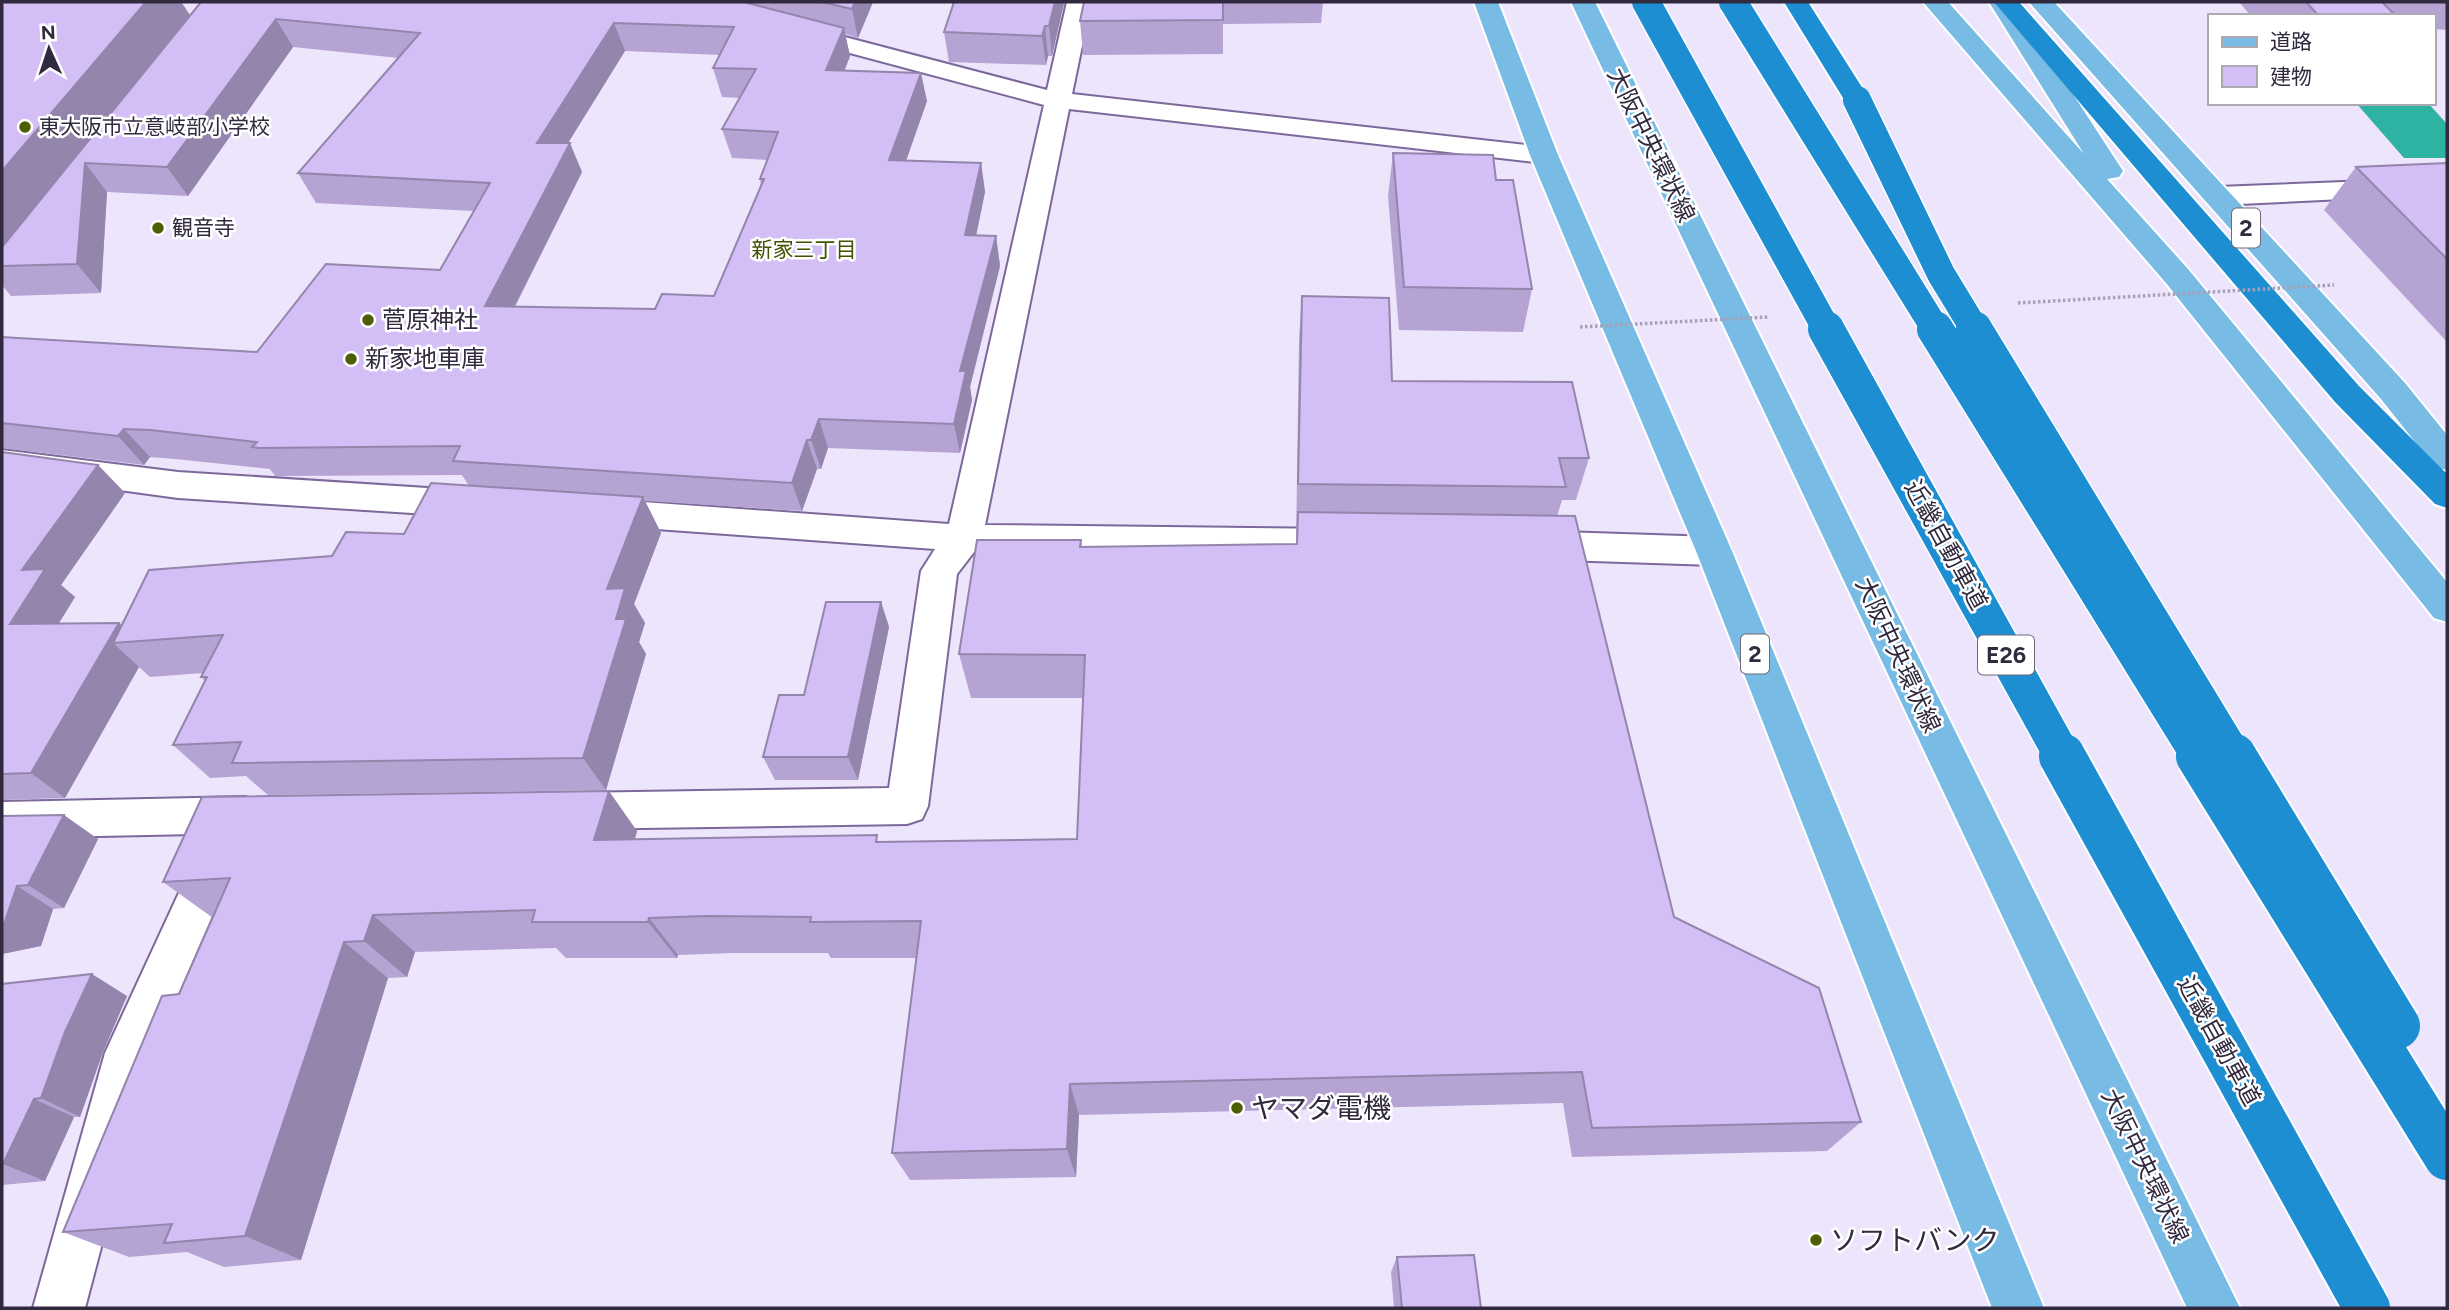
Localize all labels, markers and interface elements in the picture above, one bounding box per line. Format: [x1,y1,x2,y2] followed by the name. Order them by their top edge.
[14,14,84,84] north arrow
[2208,14,2435,105] legend
[40,21,56,44] text: N
[2270,29,2312,54] text: 道路
[1602,63,1701,227] street label: 大阪中央環状線
[2270,64,2312,89] text: 建物
[39,114,270,139] place label: 東大阪市立意岐部小学校
[17,119,33,135] marker: 東大阪市立意岐部小学校
[2232,208,2260,247] road number: 2
[172,215,235,240] place label: 観音寺
[150,220,166,236] marker: 観音寺
[752,237,857,262] district label: 新家三丁目
[382,305,478,334] place label: 菅原神社
[360,312,376,328] marker: 菅原神社
[365,344,485,373] place label: 新家地車庫
[343,351,359,367] marker: 新家地車庫
[1899,475,1994,615] street label: 近畿自動車道
[1850,573,1947,737] street label: 大阪中央環状線
[1741,634,1769,674] road number: 2
[1978,636,2034,674] road number: E26
[2172,971,2267,1111] street label: 近畿自動車道
[2096,1084,2195,1248] street label: 大阪中央環状線
[1251,1091,1391,1125] place label: ヤマダ電機
[1229,1100,1245,1116] marker: ヤマダ電機
[1830,1223,1999,1257] place label: ソフトバンク
[1808,1232,1824,1248] marker: ソフトバンク

